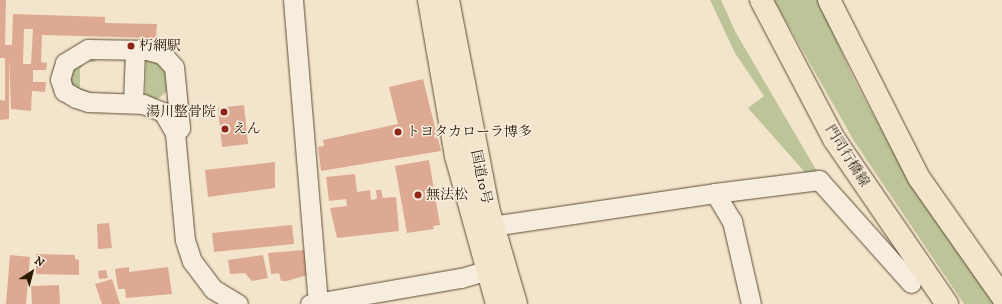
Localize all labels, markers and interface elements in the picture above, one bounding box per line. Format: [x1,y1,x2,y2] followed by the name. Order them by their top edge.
[139,38,181,54] place label: 朽網駅
[126,41,136,51] marker: 朽網駅
[146,104,216,120] place label: 湯川整骨院
[219,107,229,117] marker: 湯川整骨院
[233,121,261,137] place label: えん
[821,122,873,190] street label: 門司行橋線
[220,124,230,134] marker: えん
[406,124,532,140] place label: トヨタカローラ博多
[393,127,403,137] marker: トヨタカローラ博多
[467,149,495,205] street label: 国道10号
[426,187,468,203] place label: 無法松
[413,190,423,200] marker: 無法松
[12,252,52,292] north arrow
[31,254,47,271] text: N

